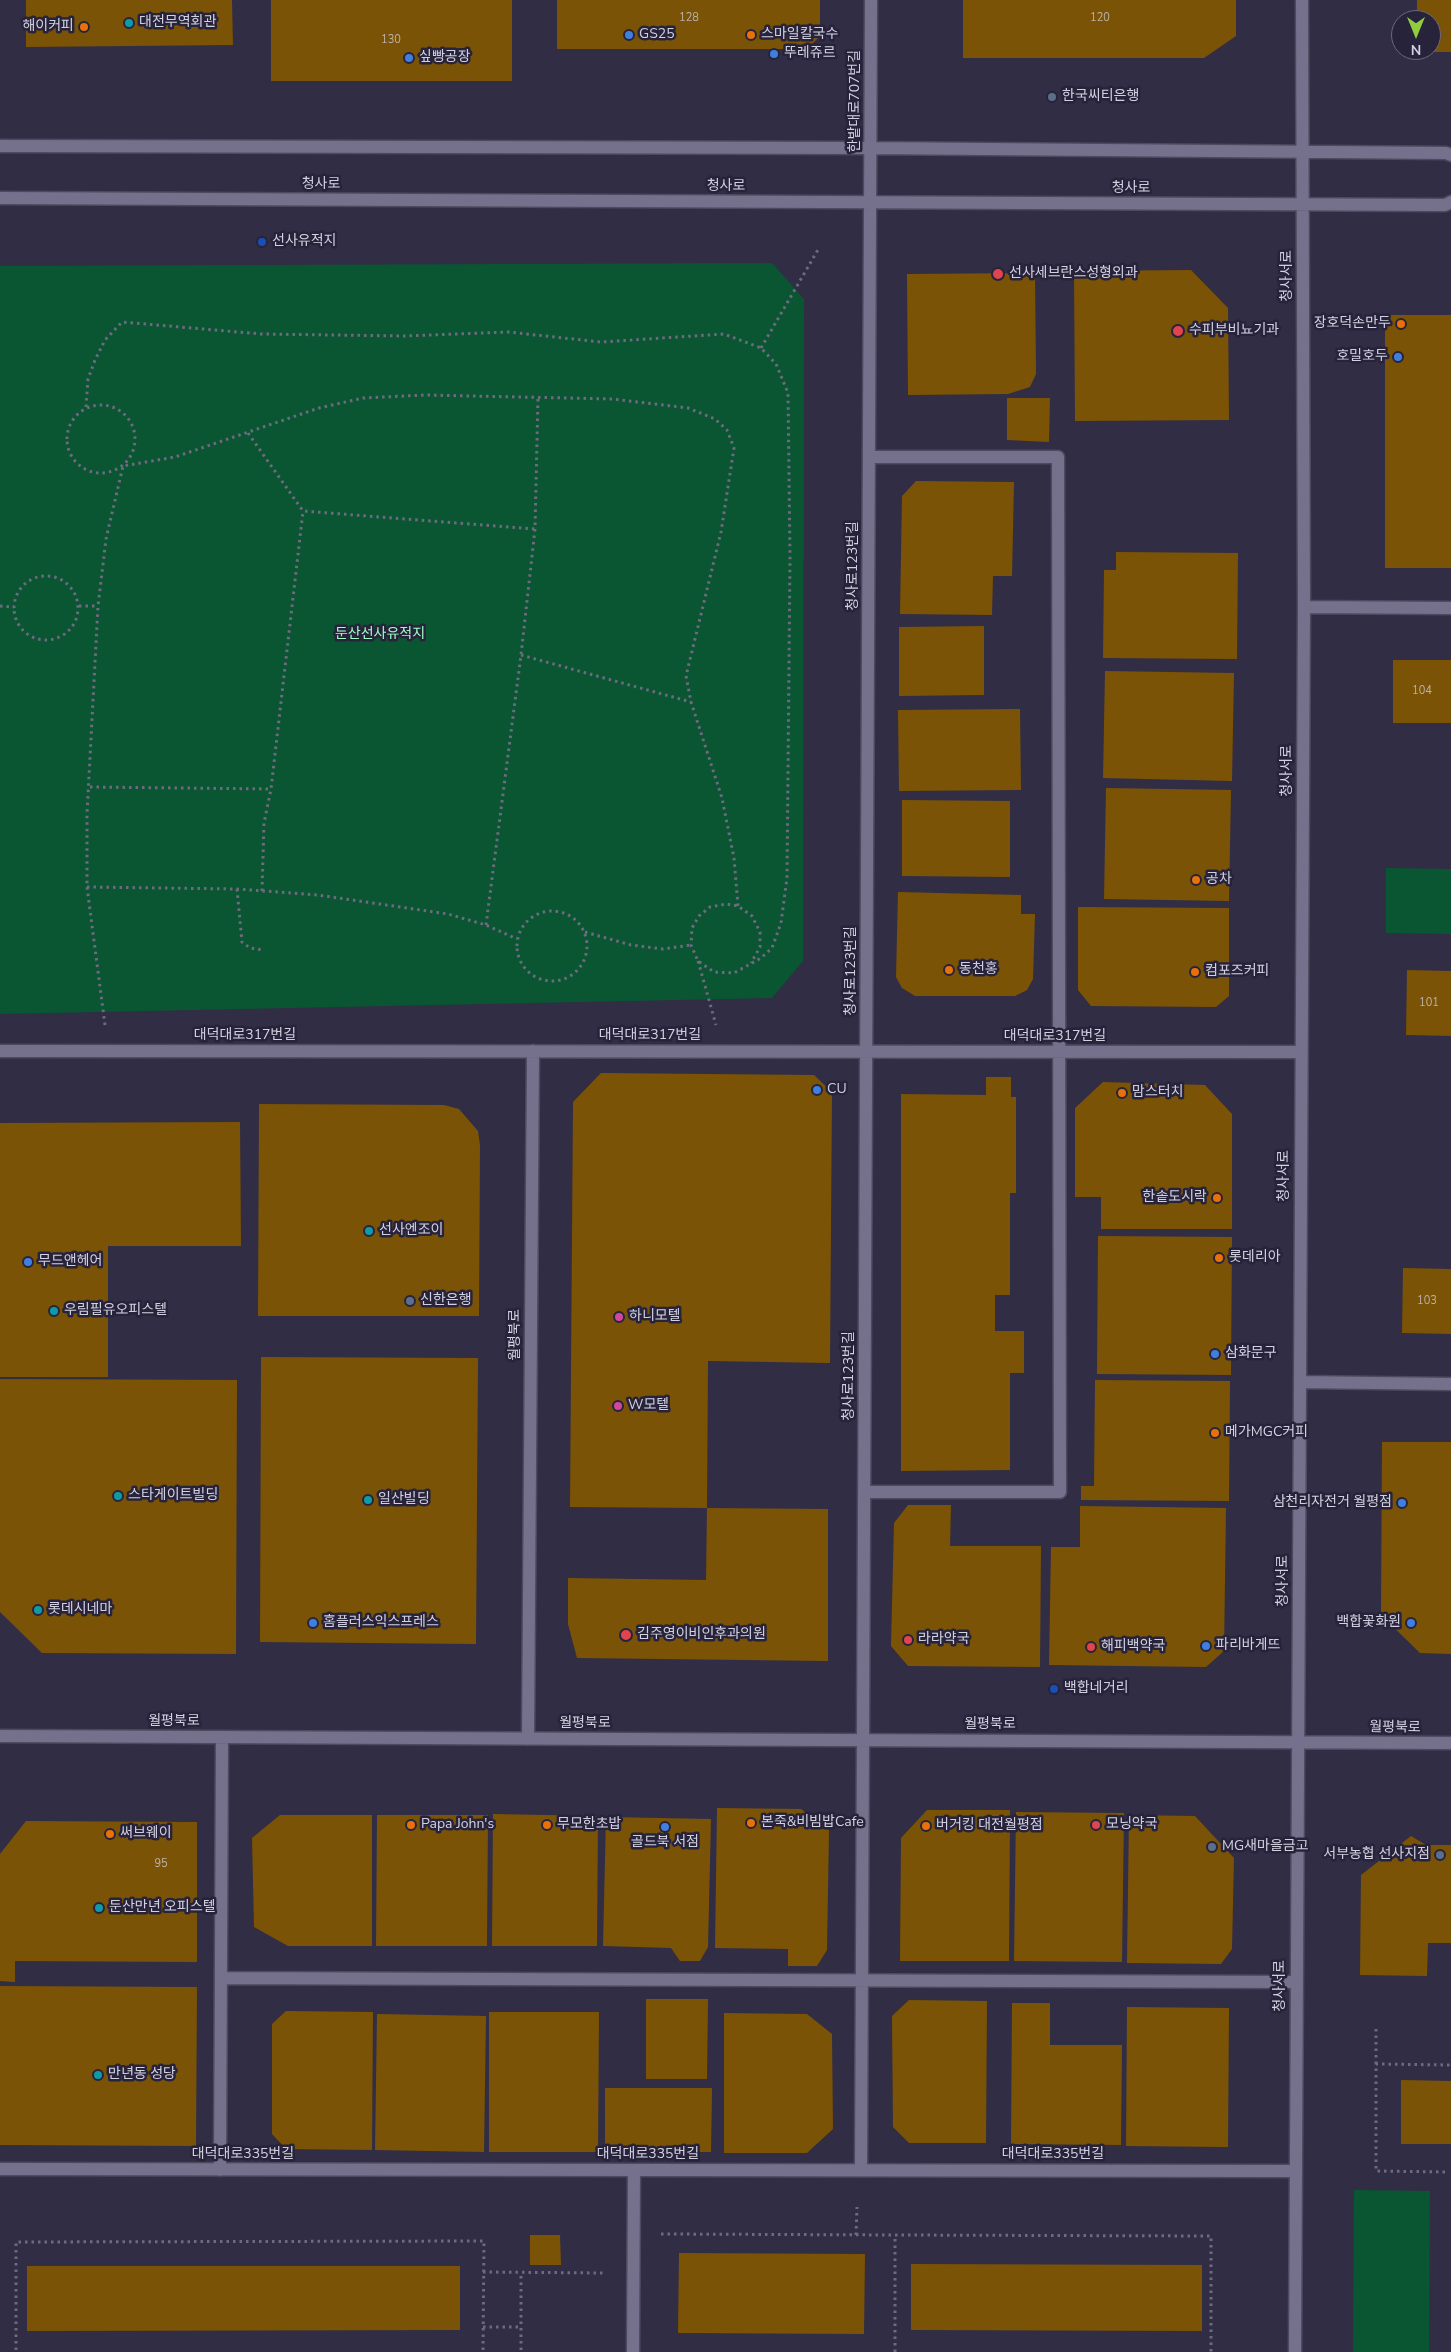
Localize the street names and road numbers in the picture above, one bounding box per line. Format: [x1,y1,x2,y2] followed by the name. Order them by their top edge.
[848,50,864,152] street label: 한밭대로707번길
[302,177,340,193] street label: 청사로
[707,179,745,195] street label: 청사로
[1112,181,1150,197] street label: 청사로
[1280,250,1296,302] street label: 청사서로
[846,521,862,611] street label: 청사로123번길
[1280,745,1296,797] street label: 청사서로
[844,926,860,1016] street label: 청사로123번길
[194,1028,296,1044] street label: 대덕대로317번길
[599,1028,701,1044] street label: 대덕대로317번길
[1004,1029,1106,1045] street label: 대덕대로317번길
[1277,1150,1293,1202] street label: 청사서로
[508,1309,524,1361] street label: 월평북로
[842,1331,858,1421] street label: 청사로123번길
[1276,1555,1292,1607] street label: 청사서로
[148,1714,200,1730] street label: 월평북로
[559,1716,611,1732] street label: 월평북로
[964,1717,1016,1733] street label: 월평북로
[1369,1719,1421,1737] street label: 월평북로
[1273,1960,1289,2012] street label: 청사서로
[192,2147,294,2163] street label: 대덕대로335번길
[597,2147,699,2163] street label: 대덕대로335번길
[1002,2147,1104,2163] street label: 대덕대로335번길

